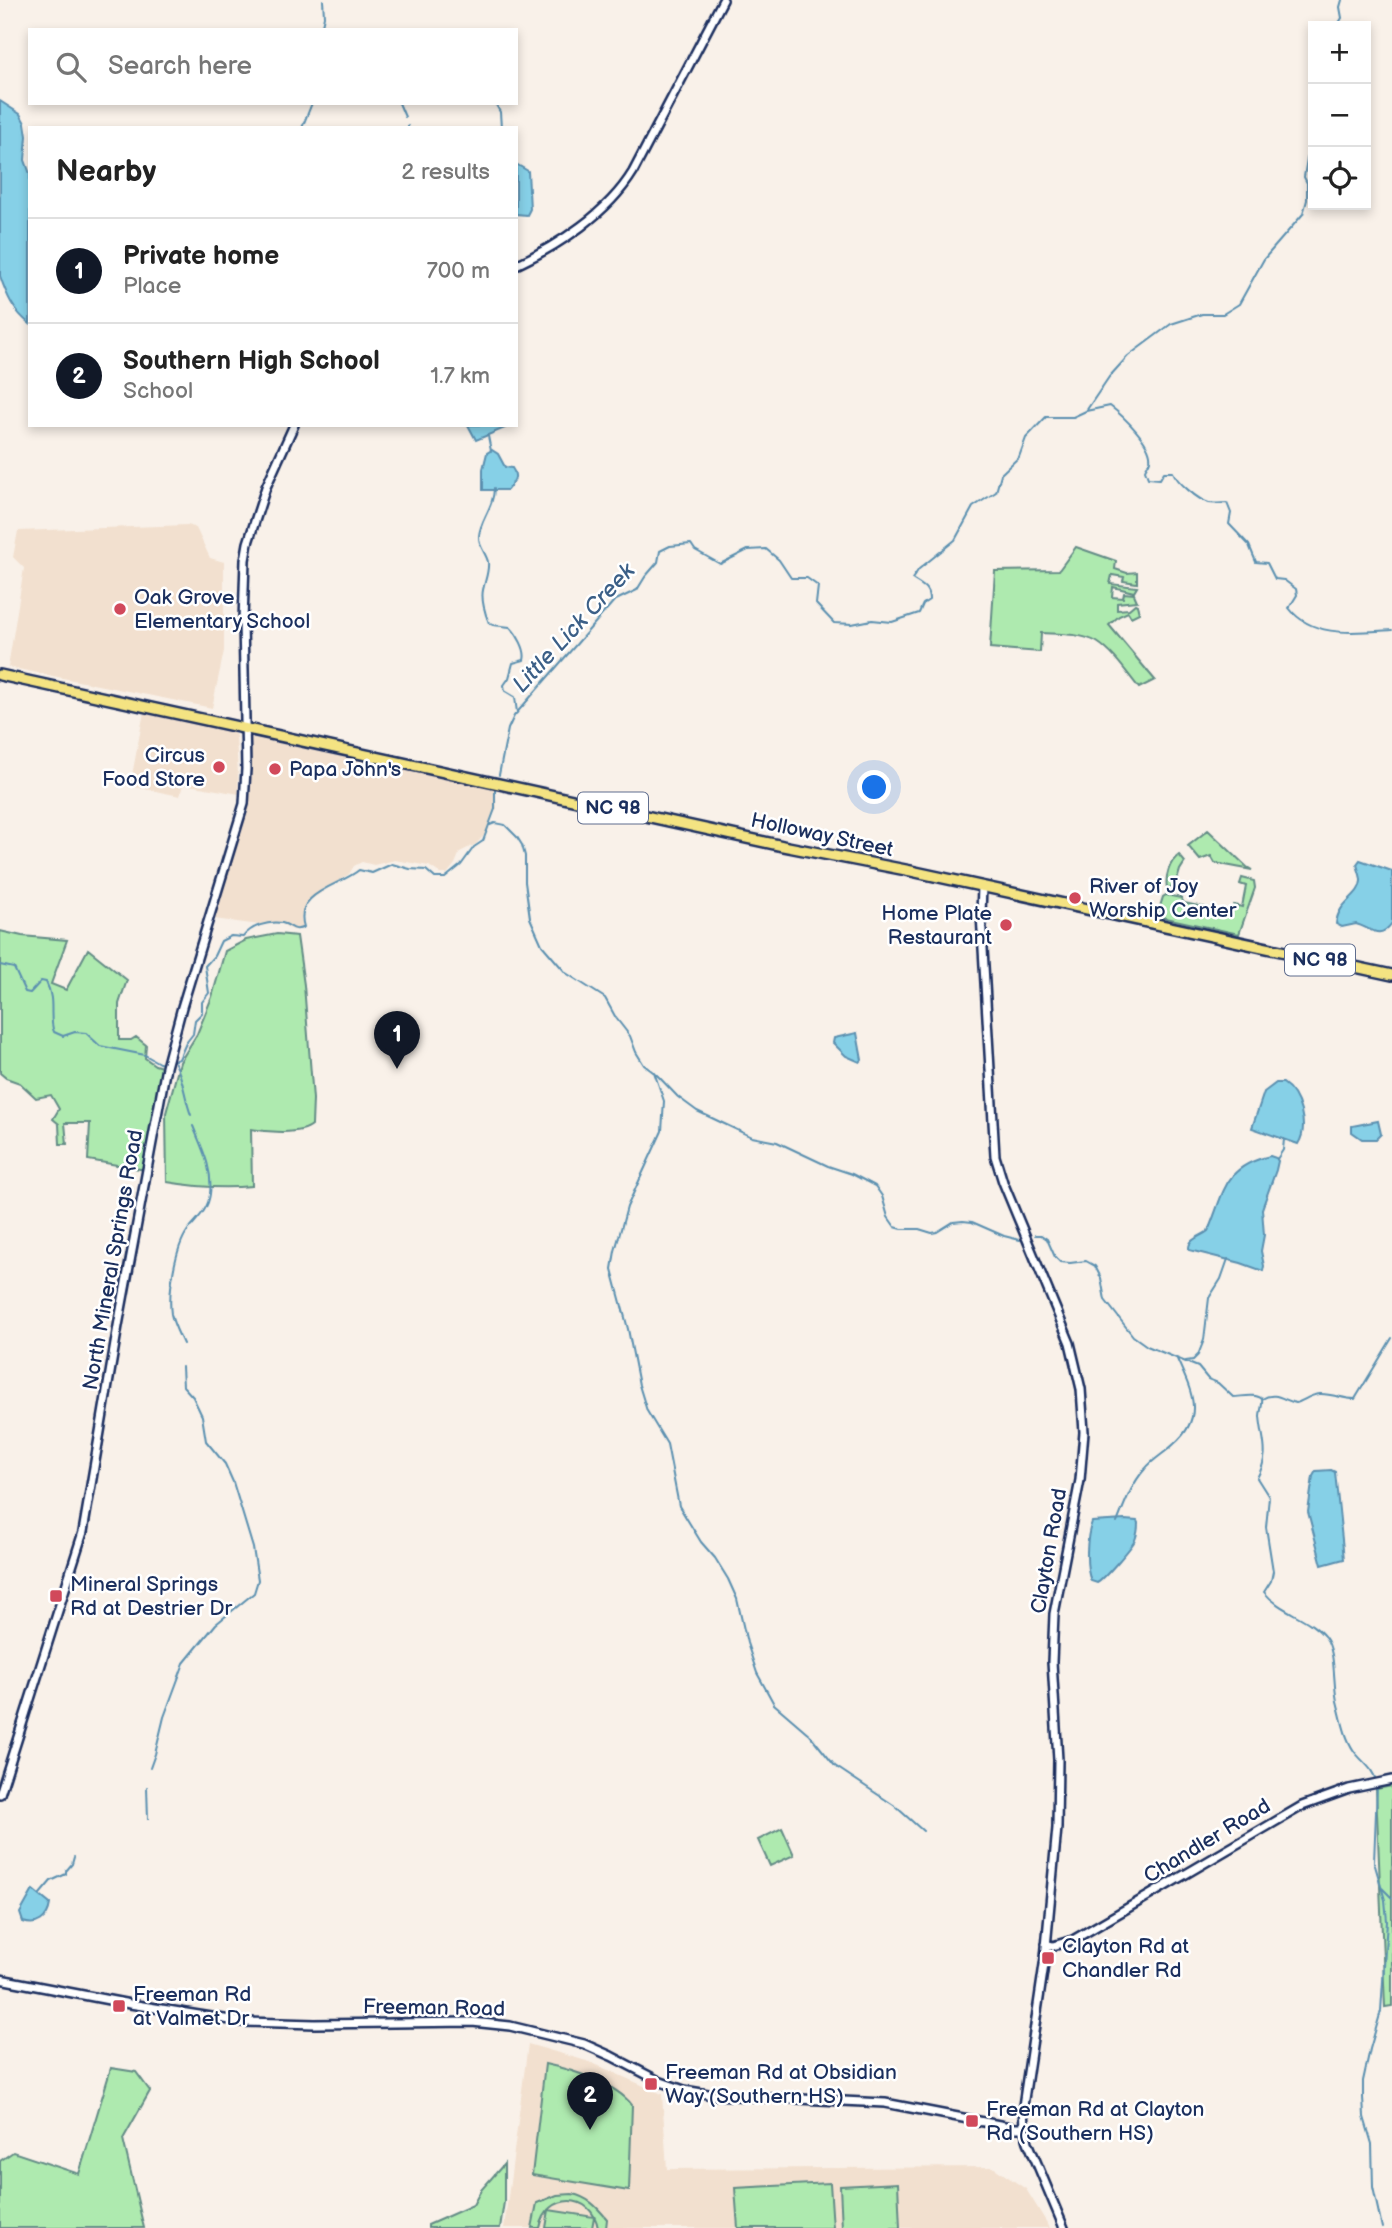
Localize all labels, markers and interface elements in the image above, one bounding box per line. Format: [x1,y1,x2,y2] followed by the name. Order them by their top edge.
[1308,21,1371,210] map controls
[1308,21,1371,84] button: +
[28,28,518,105] search box
[52,48,90,86] icon: search
[108,51,252,82] text: Search here
[1308,84,1371,147] button: −
[1308,147,1371,210] button: locate
[56,154,156,190] text: Nearby
[401,158,490,186] text: 2 results
[123,241,279,272] text: Private home
[74,257,84,285] text: 1
[426,257,490,285] text: 700 m
[123,272,181,300] text: Place
[123,346,380,377] text: Southern High School
[72,362,86,390] text: 2
[430,362,490,390] text: 1.7 km
[123,377,193,405] text: School
[507,557,642,699] water label: Little Lick Creek
[134,585,310,634] place label: Oak Grove Elementary School
[112,601,128,617] marker: Oak Grove Elementary School
[102,743,205,792] place label: Circus Food Store
[289,757,401,782] place label: Papa John's
[211,759,227,775] marker: Circus Food Store
[267,761,283,777] marker: Papa John's
[857,770,891,804] your location
[578,792,648,824] road number: NC 98
[748,808,896,862] street label: Holloway Street
[1089,874,1237,923] place label: River of Joy Worship Center
[1067,890,1083,906] marker: River of Joy Worship Center
[881,901,993,950] place label: Home Plate Restaurant
[998,917,1014,933] marker: Home Plate Restaurant
[1285,944,1355,976] road number: NC 98
[374,1011,420,1069] pin: 1
[78,1128,148,1392] street label: North Mineral Springs Road
[1026,1486,1072,1616] street label: Clayton Road
[70,1572,232,1621] place label: Mineral Springs Rd at Destrier Dr
[48,1588,64,1604] marker: Mineral Springs Rd at Destrier Dr
[1139,1793,1275,1889] street label: Chandler Road
[1062,1934,1190,1983] place label: Clayton Rd at Chandler Rd
[1040,1950,1056,1966] marker: Clayton Rd at Chandler Rd
[133,1982,251,2031] place label: Freeman Rd at Valmet Dr
[363,1994,505,2022] street label: Freeman Road
[111,1998,127,2014] marker: Freeman Rd at Valmet Dr
[665,2060,897,2109] place label: Freeman Rd at Obsidian Way (Southern HS)
[567,2072,613,2130] pin: 2
[643,2076,659,2092] marker: Freeman Rd at Obsidian Way (Southern HS)
[986,2097,1204,2146] place label: Freeman Rd at Clayton Rd (Southern HS)
[964,2113,980,2129] marker: Freeman Rd at Clayton Rd (Southern HS)

